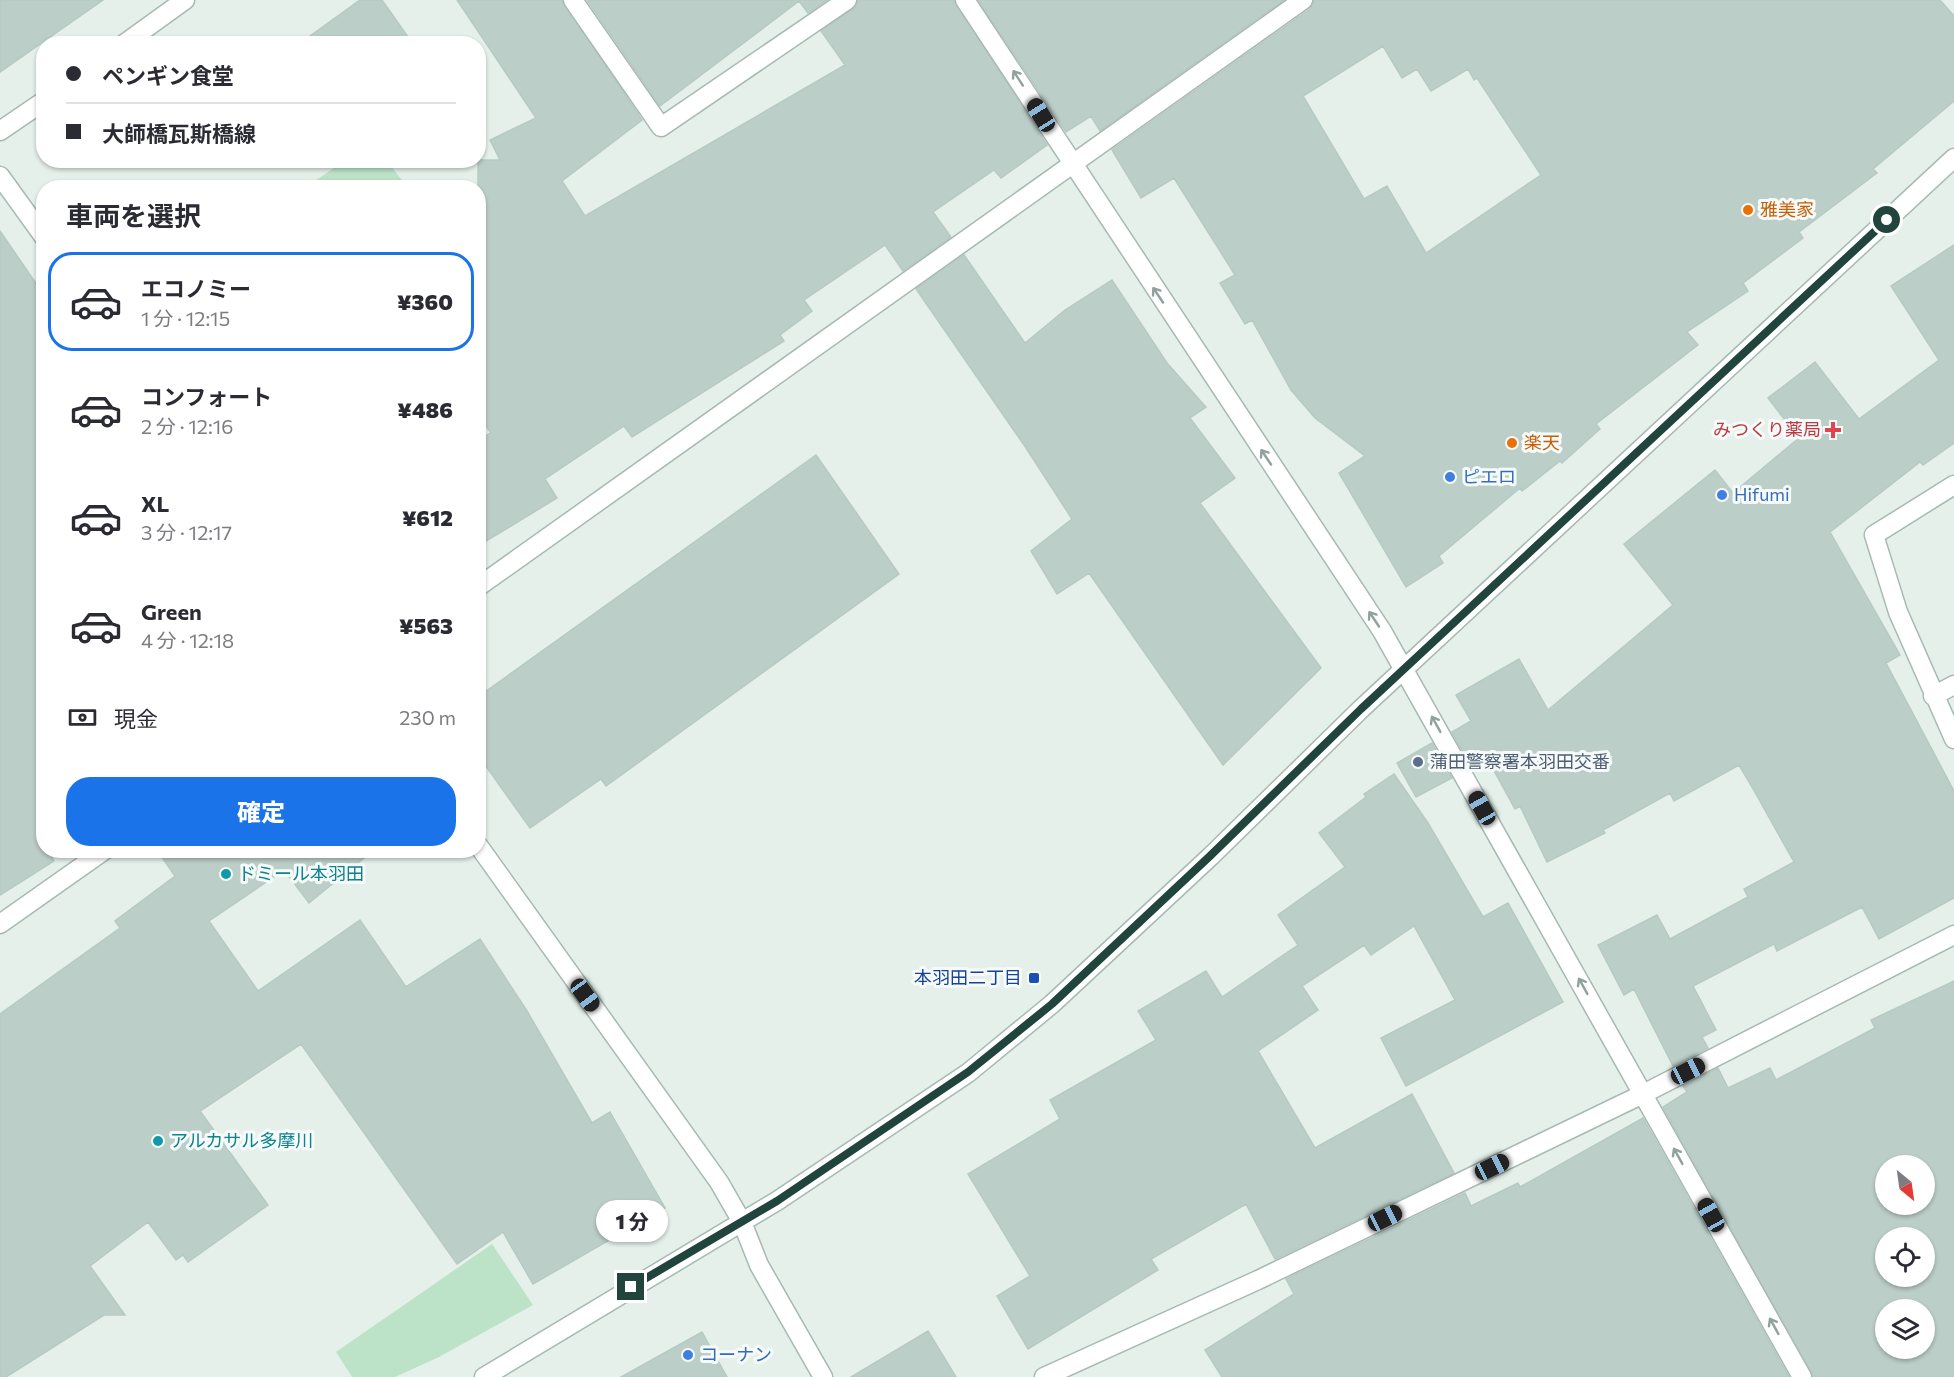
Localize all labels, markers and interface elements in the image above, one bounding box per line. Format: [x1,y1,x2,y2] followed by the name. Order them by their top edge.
[102,62,234,89] text: ペンギン食堂
[1012,71,1024,87] one-way arrow
[1024,95,1058,135] car
[102,120,256,147] text: 大師橋瓦斯橋線
[1760,198,1814,220] place label: 雅美家
[66,199,201,232] text: 車両を選択
[1741,203,1755,217] marker: 雅美家
[1873,206,1900,233] route start
[69,275,123,329] icon: car
[141,275,251,302] text: エコノミー
[1152,287,1164,304] one-way arrow
[397,288,453,315] text: ¥360
[141,306,230,330] text: 1 分 · 12:15
[69,383,123,437] icon: car
[141,383,272,410] text: コンフォート
[397,396,453,423] text: ¥486
[141,414,233,438] text: 2 分 · 12:16
[1713,418,1821,440] place label: みつくり薬局
[1826,423,1840,437] marker: みつくり薬局
[1524,431,1560,453] place label: 楽天
[1505,436,1519,450] marker: 楽天
[1260,449,1272,466] one-way arrow
[1462,465,1516,487] place label: ピエロ
[1443,470,1457,484] marker: ピエロ
[1734,483,1790,505] place label: Hifumi
[1715,488,1729,502] marker: Hifumi
[141,490,169,517] text: XL
[69,491,123,545] icon: car
[402,504,453,531] text: ¥612
[141,520,232,544] text: 3 分 · 12:17
[141,598,202,625] text: Green
[69,599,123,653] icon: car
[1368,611,1381,628] one-way arrow
[399,612,453,639] text: ¥563
[141,628,234,652] text: 4 分 · 12:18
[66,701,99,734] icon: cash
[114,705,158,732] text: 現金
[399,705,456,729] text: 230 m
[1429,716,1441,733] one-way arrow
[1430,750,1610,772] place label: 蒲田警察署本羽田交番
[1411,755,1425,769] marker: 蒲田警察署本羽田交番
[66,777,456,846] button: 確定
[1465,788,1499,828] car
[238,862,364,884] place label: ドミール本羽田
[219,867,233,881] marker: ドミール本羽田
[914,966,1022,988] place label: 本羽田二丁目
[1027,971,1041,985] marker: 本羽田二丁目
[567,975,603,1015] car
[1576,978,1588,995] one-way arrow
[1668,1055,1708,1087] car
[170,1129,313,1151] place label: アルカサル多摩川
[151,1134,165,1148] marker: アルカサル多摩川
[1672,1148,1684,1165] one-way arrow
[1472,1151,1512,1183] car
[1875,1155,1935,1215] north arrow
[1875,1155,1935,1359] map controls
[1694,1195,1728,1235] car
[595,1200,667,1242] callout: 1 分
[1365,1202,1405,1234] car
[615,1209,649,1233] text: 1 分
[1875,1227,1935,1287] button: locate
[617,1273,644,1300] route end
[1875,1299,1935,1359] button: layers
[1767,1318,1779,1335] one-way arrow
[700,1343,772,1365] place label: コーナン
[681,1348,695,1362] marker: コーナン

